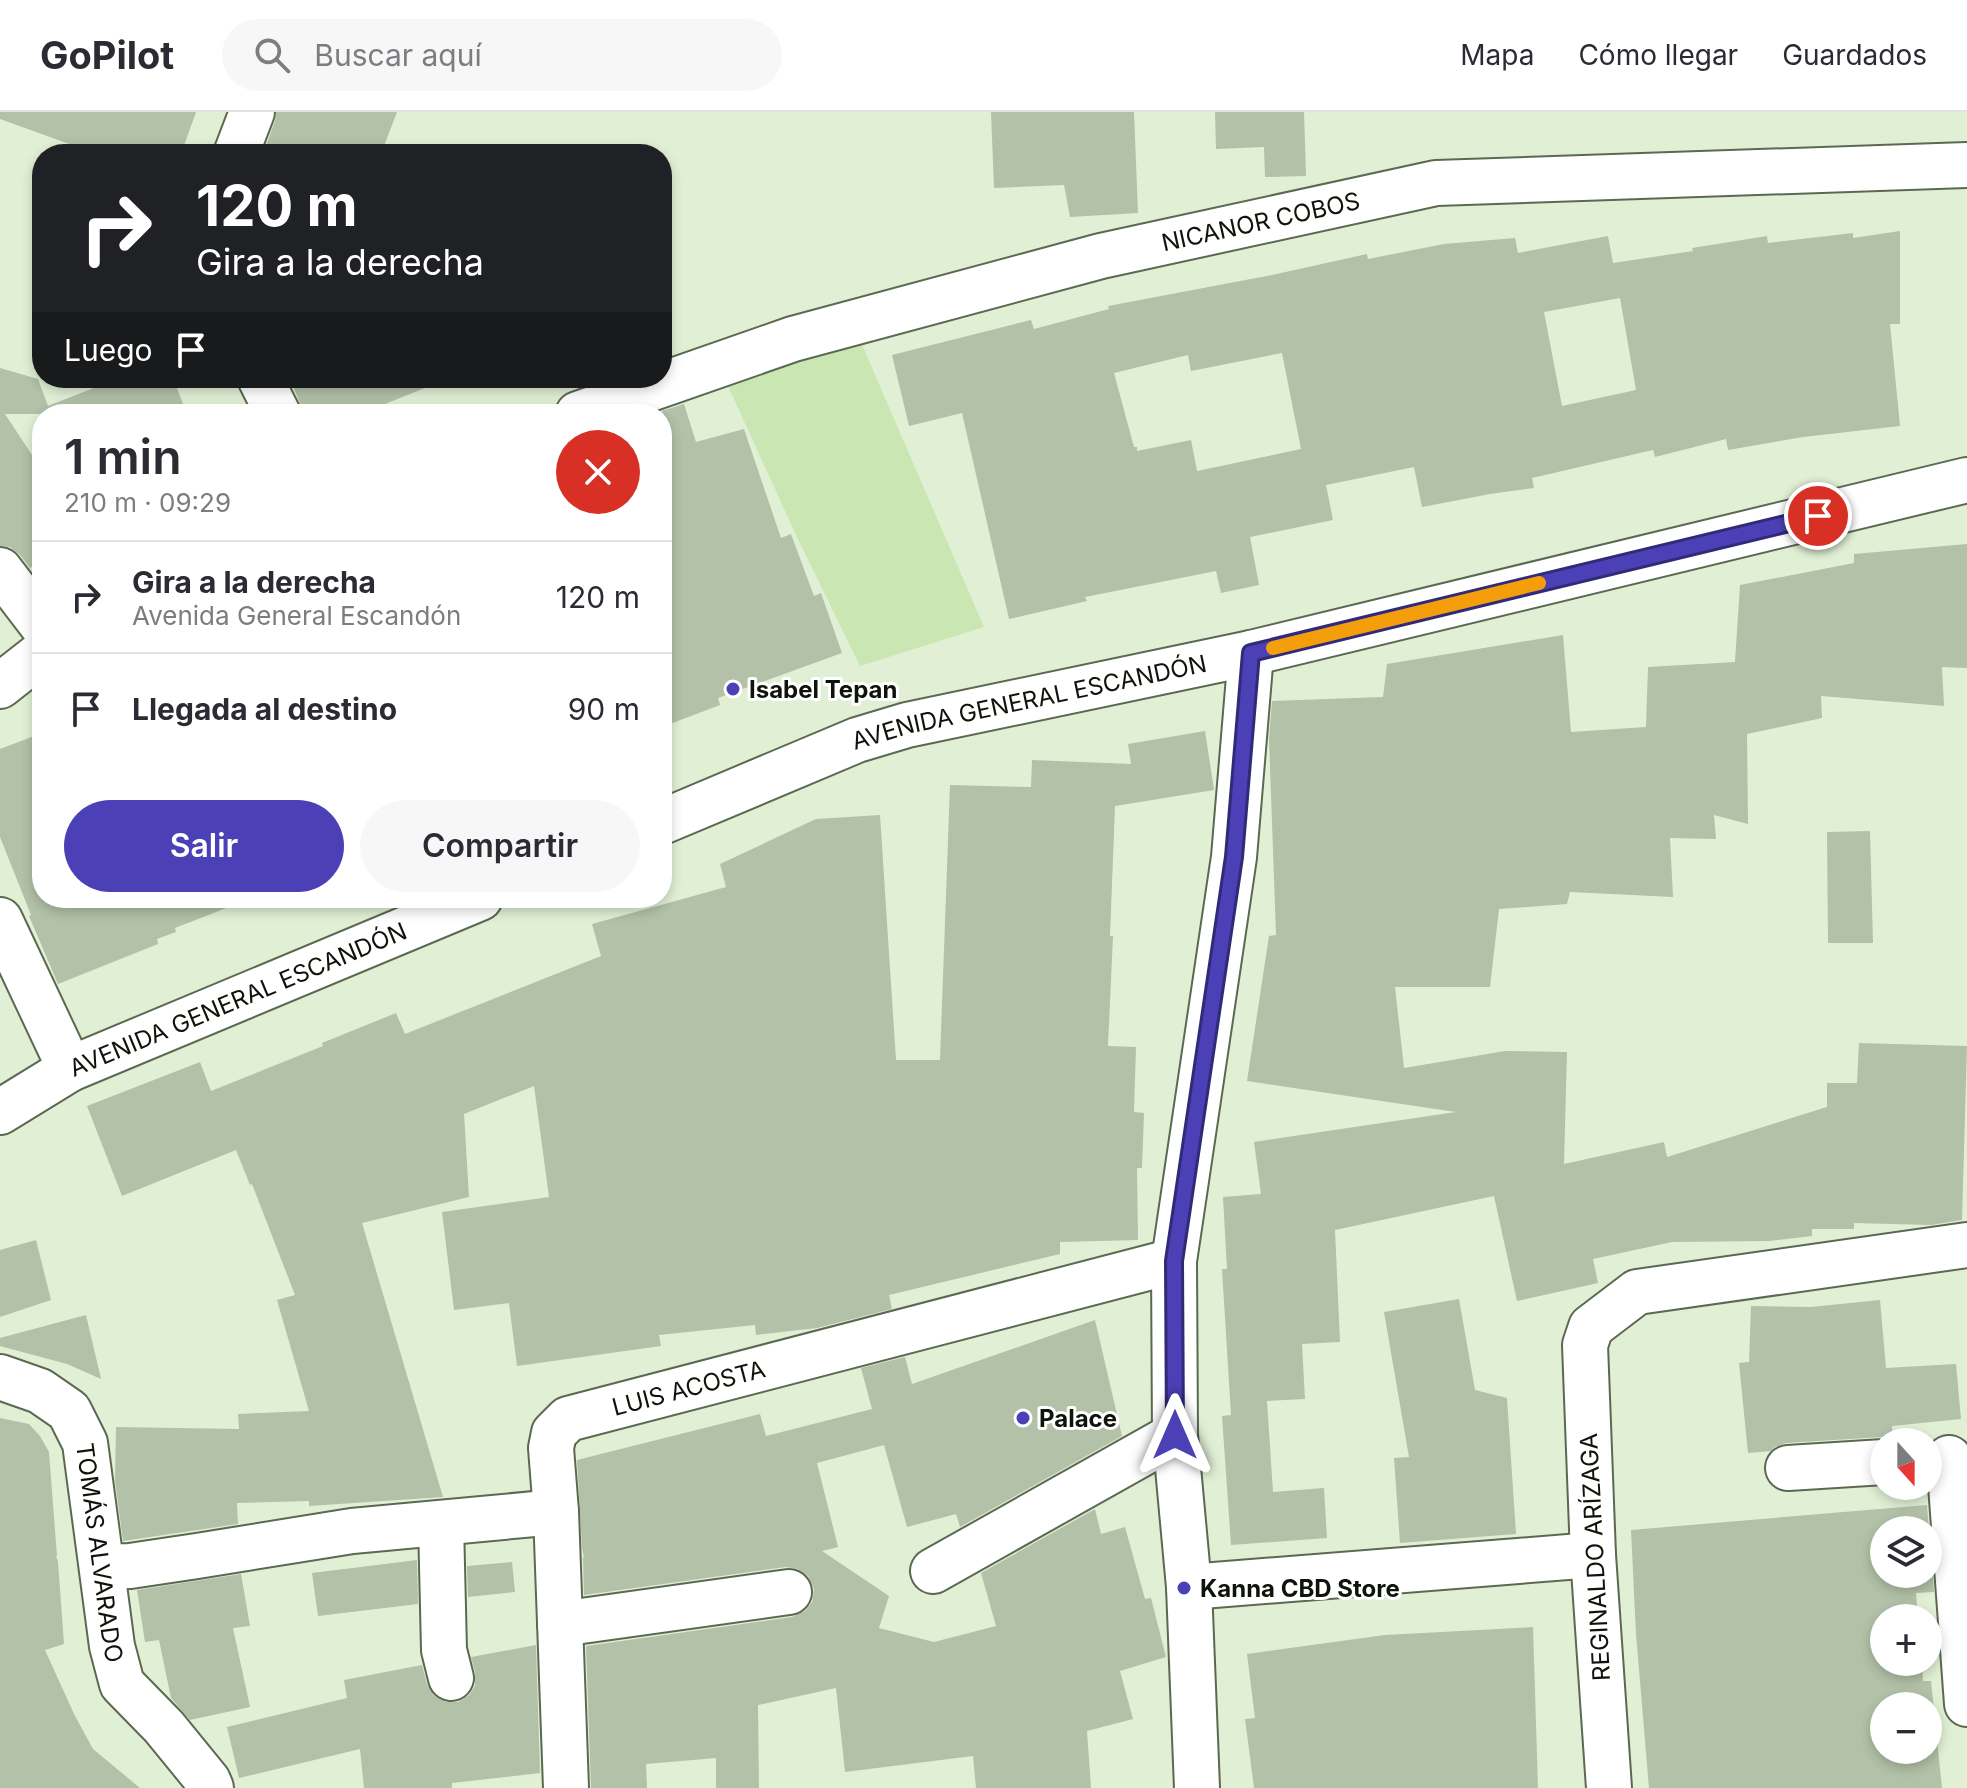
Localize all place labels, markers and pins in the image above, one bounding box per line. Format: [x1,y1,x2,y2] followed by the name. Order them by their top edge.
[1784,482,1852,550] pin
[749,675,897,704] place label: Isabel Tepan
[724,680,742,698] marker: Isabel Tepan
[1039,1404,1117,1433] place label: Palace
[1014,1409,1032,1427] marker: Palace
[1200,1574,1400,1603] place label: Kanna CBD Store
[1175,1579,1193,1597] marker: Kanna CBD Store

